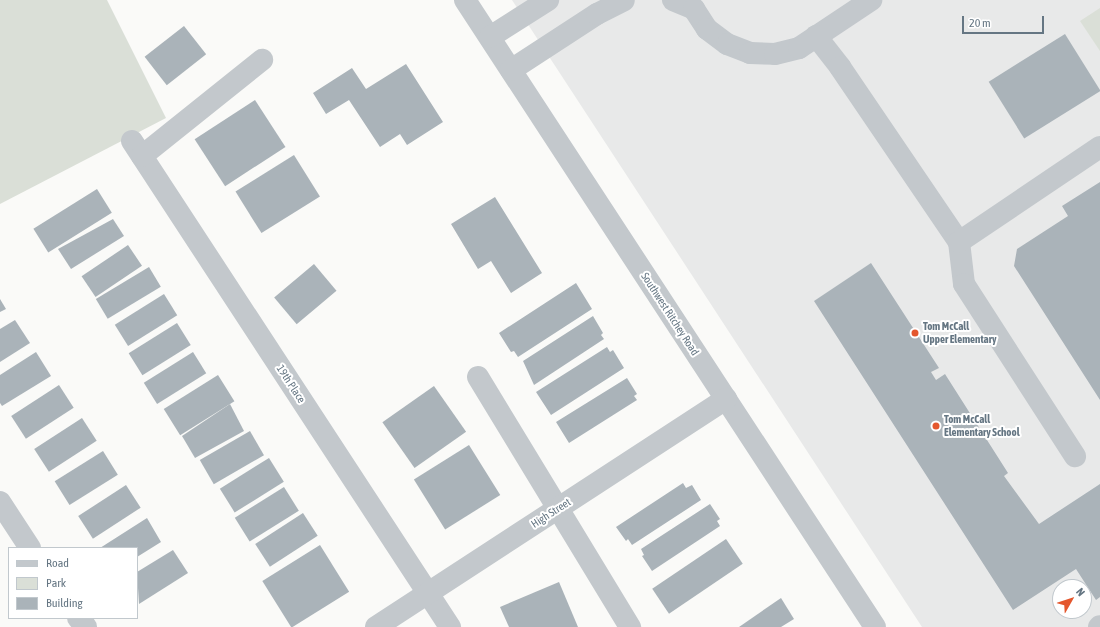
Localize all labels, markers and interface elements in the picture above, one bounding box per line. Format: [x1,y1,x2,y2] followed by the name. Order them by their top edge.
[964,8,1046,34] scale bar
[969,16,991,30] text: 20 m
[638,270,702,358] street label: Southwest Ritchey Road
[923,320,996,346] place label: Tom McCall Upper Elementary
[910,328,920,338] marker: Tom McCall Upper Elementary
[274,362,308,406] street label: 19th Place
[944,413,1020,439] place label: Tom McCall Elementary School
[931,421,941,431] marker: Tom McCall Elementary School
[529,495,573,531] street label: High Street
[8,547,138,619] legend
[46,556,69,570] text: Road
[46,576,66,590] text: Park
[1052,579,1092,619] north arrow
[1074,586,1087,598] text: N
[46,596,83,610] text: Building

